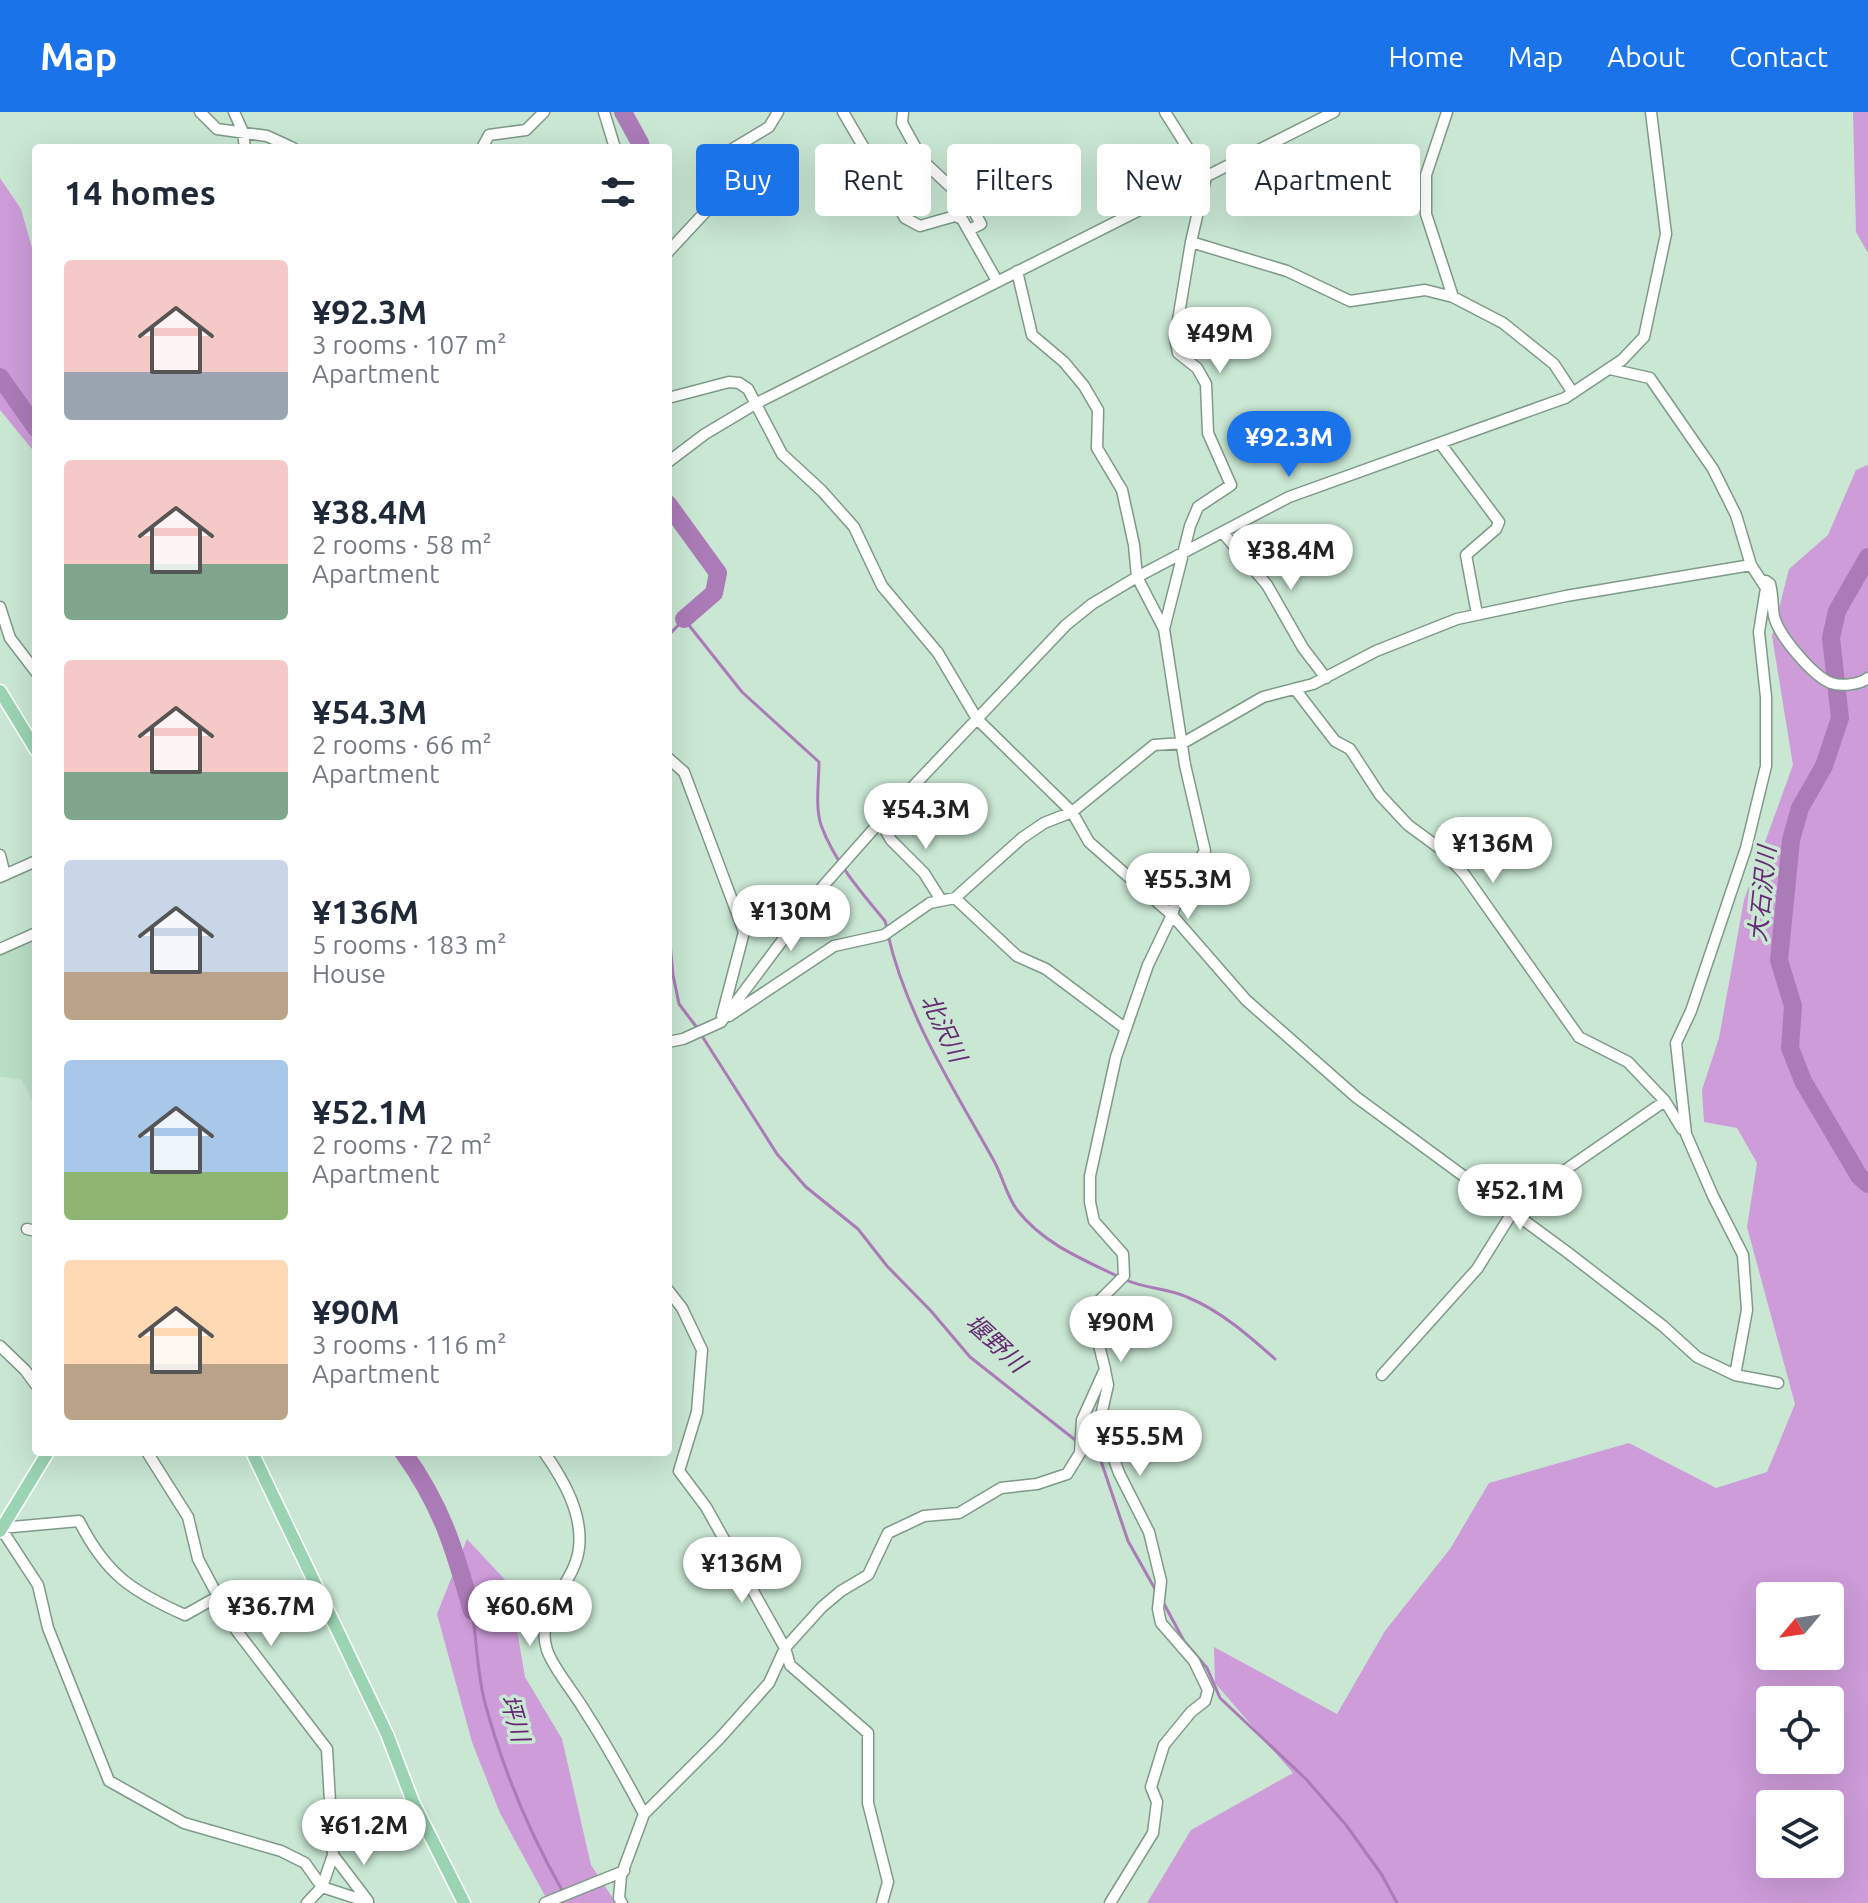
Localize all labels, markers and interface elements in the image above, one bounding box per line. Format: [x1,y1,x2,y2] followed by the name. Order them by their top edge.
[40,35,117,77] text: Map
[1389,41,1464,72] text: Home
[1508,41,1563,72] text: Map
[1607,41,1685,72] text: About
[1729,41,1828,72] text: Contact
[696,144,799,216] chip: Buy
[815,144,931,216] chip: Rent
[947,144,1081,216] chip: Filters
[1097,144,1210,216] chip: New
[1226,144,1420,216] chip: Apartment
[596,170,640,214] icon: filters
[64,173,216,211] text: 14 homes
[128,292,224,388] icon: home
[312,292,427,330] text: ¥92.3M
[1173,307,1267,375] pin: ¥49M
[1186,318,1254,347] text: ¥49M
[312,330,507,359] text: 3 rooms · 107 m²
[312,359,439,388] text: Apartment
[1224,411,1354,479] pin: ¥92.3M
[1245,422,1333,451] text: ¥92.3M
[128,492,224,588] icon: home
[312,492,427,530] text: ¥38.4M
[1226,524,1356,592] pin: ¥38.4M
[312,530,492,559] text: 2 rooms · 58 m²
[1247,535,1335,564] text: ¥38.4M
[312,559,439,588] text: Apartment
[128,692,224,788] icon: home
[312,692,427,730] text: ¥54.3M
[312,730,492,759] text: 2 rooms · 66 m²
[312,759,439,788] text: Apartment
[861,783,991,851] pin: ¥54.3M
[882,794,970,823] text: ¥54.3M
[1437,817,1549,885] pin: ¥136M
[1452,828,1534,857] text: ¥136M
[1744,842,1781,943] water label: 大石沢川
[1123,853,1253,921] pin: ¥55.3M
[1144,864,1232,893] text: ¥55.3M
[735,885,847,953] pin: ¥130M
[128,892,224,988] icon: home
[312,892,419,930] text: ¥136M
[750,896,832,925] text: ¥130M
[312,930,507,959] text: 5 rooms · 183 m²
[312,959,386,988] text: House
[916,990,973,1069] water label: 北沢川
[128,1092,224,1188] icon: home
[312,1092,427,1130] text: ¥52.1M
[312,1130,492,1159] text: 2 rooms · 72 m²
[312,1159,439,1188] text: Apartment
[1455,1164,1585,1232] pin: ¥52.1M
[1476,1175,1564,1204] text: ¥52.1M
[128,1292,224,1388] icon: home
[312,1292,400,1330] text: ¥90M
[1074,1296,1168,1364] pin: ¥90M
[1087,1307,1155,1336] text: ¥90M
[960,1309,1034,1379] water label: 堰野川
[312,1330,507,1359] text: 3 rooms · 116 m²
[312,1359,439,1388] text: Apartment
[1075,1410,1205,1478] pin: ¥55.5M
[1096,1421,1184,1450] text: ¥55.5M
[686,1537,798,1605] pin: ¥136M
[701,1548,783,1577] text: ¥136M
[206,1580,336,1648] pin: ¥36.7M
[465,1580,595,1648] pin: ¥60.6M
[1756,1582,1844,1670] north arrow
[1756,1582,1844,1878] map controls
[227,1591,315,1620] text: ¥36.7M
[486,1591,574,1620] text: ¥60.6M
[1756,1686,1844,1774] button: locate
[495,1691,535,1748] water label: 坪川
[1756,1790,1844,1878] button: layers
[299,1799,429,1867] pin: ¥61.2M
[320,1810,408,1839] text: ¥61.2M

